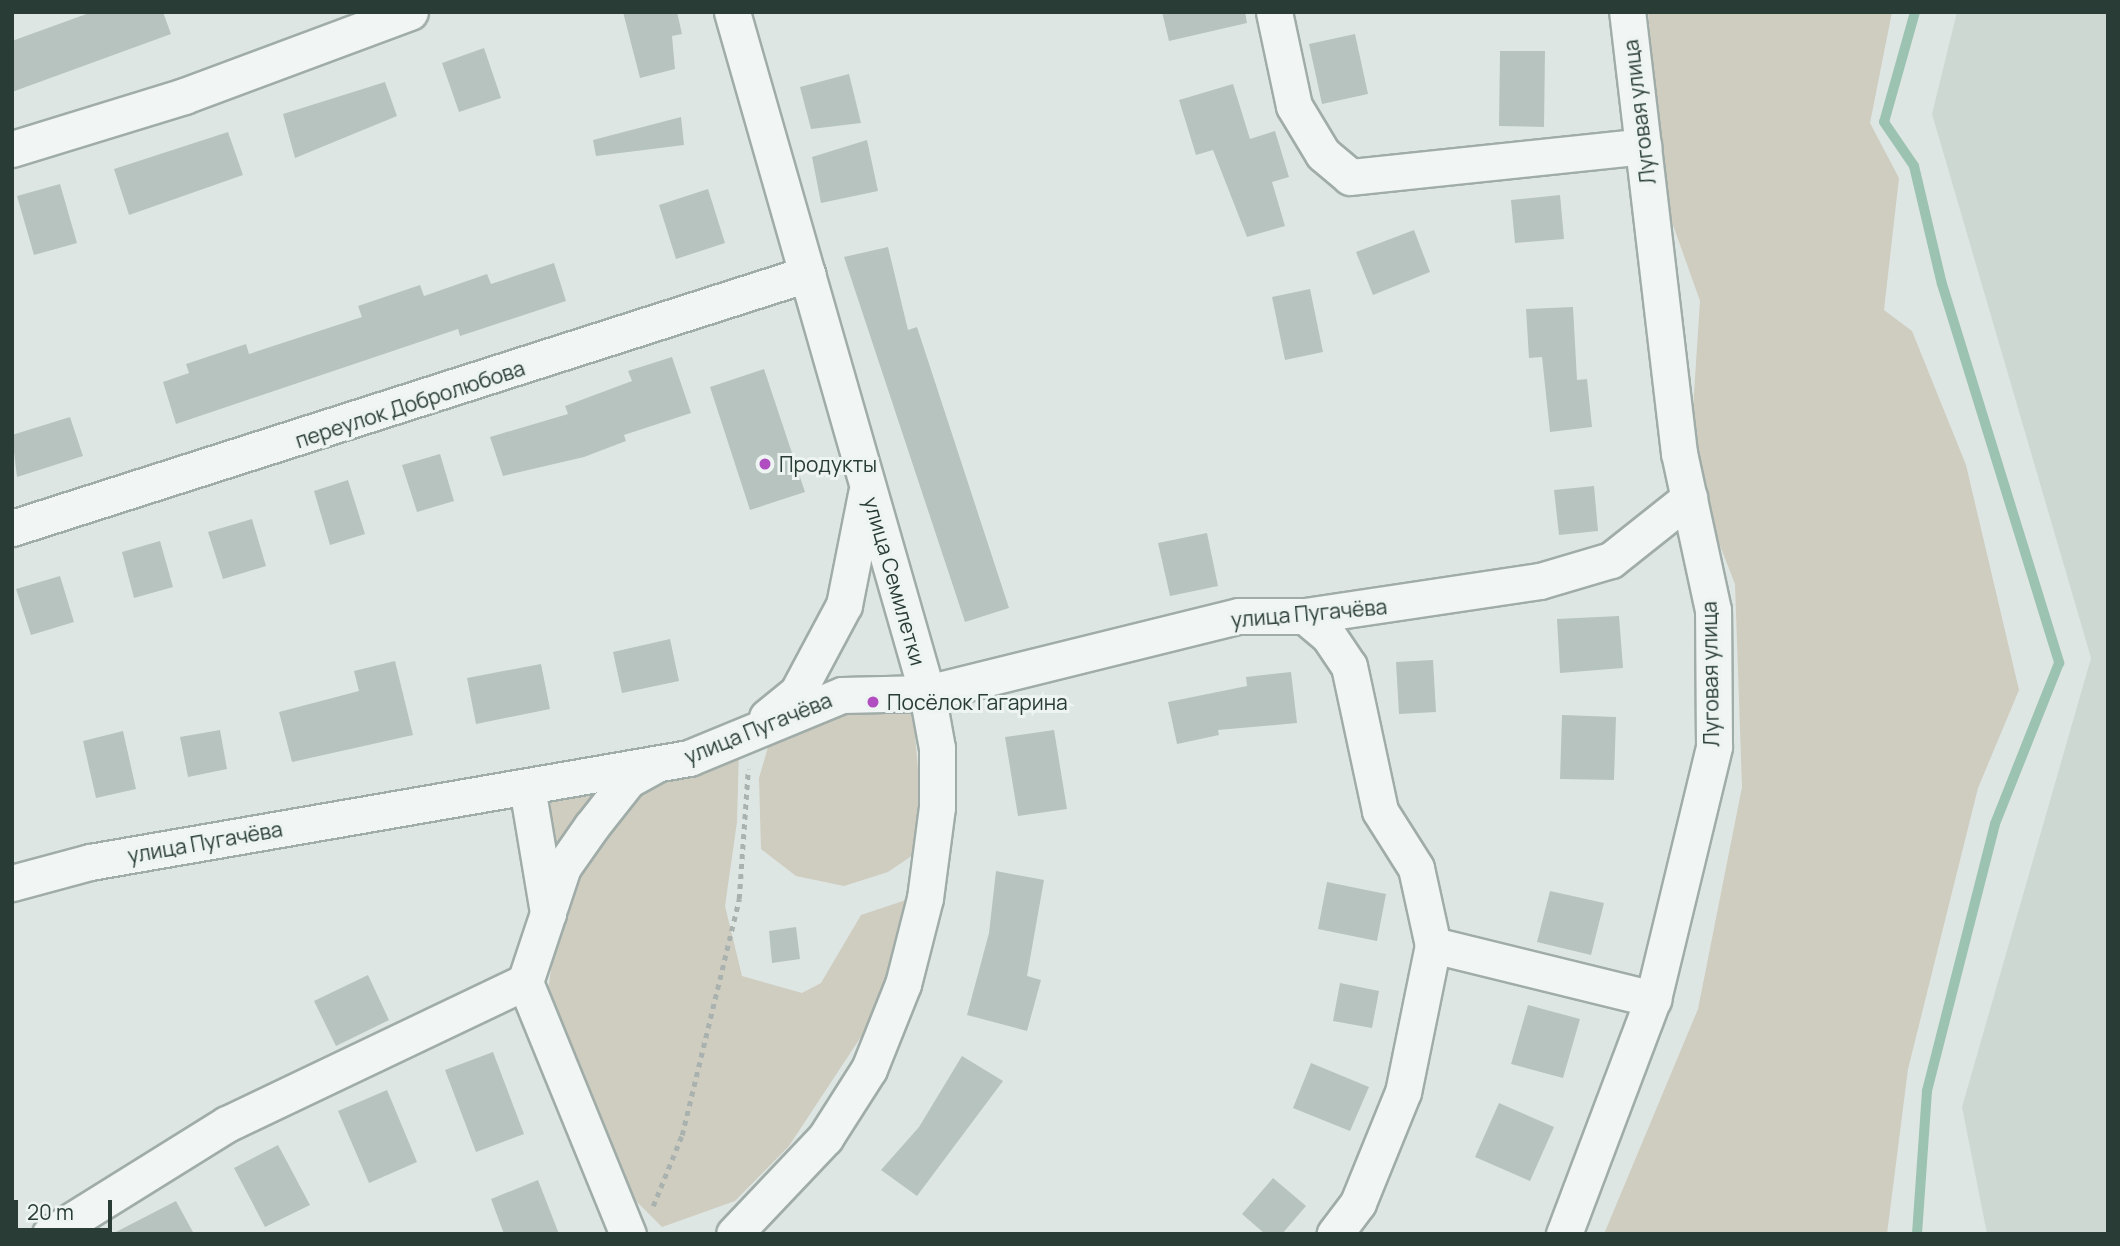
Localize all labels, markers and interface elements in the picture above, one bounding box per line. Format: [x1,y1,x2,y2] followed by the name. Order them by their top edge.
[1618,38,1660,186] street label: Луговая улица
[292,355,528,453] street label: переулок Добролюбова
[779,451,877,477] place label: Продукты
[757,456,773,472] marker: Продукты
[859,494,931,668] street label: улица Семилетки
[1230,594,1388,632] street label: улица Пугачёва
[1696,601,1724,747] street label: Луговая улица
[681,687,835,769] street label: улица Пугачёва
[887,689,1068,715] place label: Посёлок Гагарина
[865,694,881,710] marker: Посёлок Гагарина
[126,816,284,868] street label: улица Пугачёва
[18,1186,116,1230] scale bar
[27,1198,74,1226] text: 20 m

